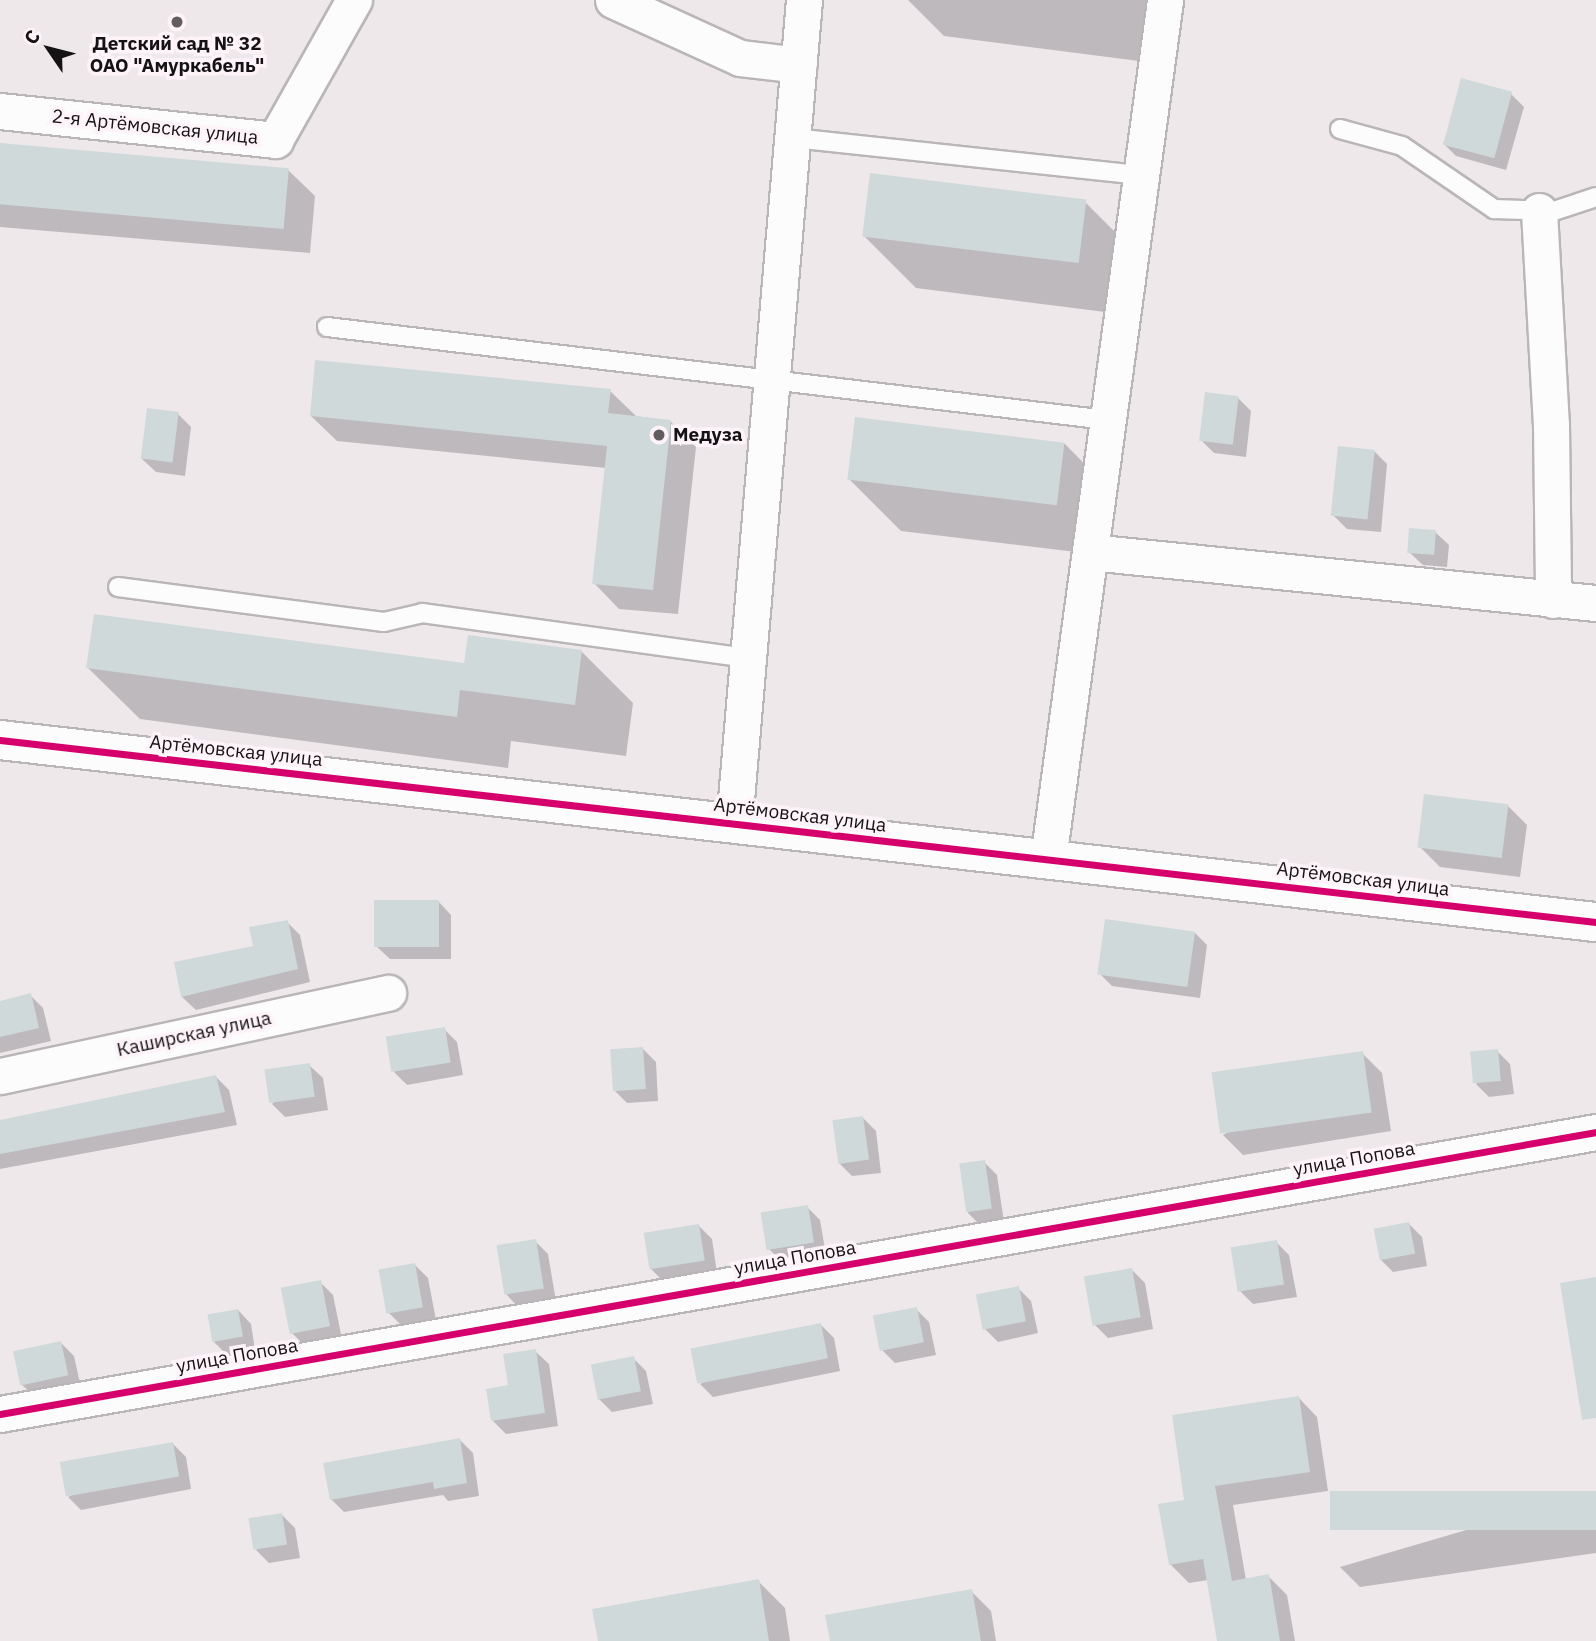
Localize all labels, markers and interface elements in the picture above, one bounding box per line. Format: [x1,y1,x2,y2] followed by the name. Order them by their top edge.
[14,14,84,84] north arrow
[169,14,185,30] marker: Детский сад № 32 ОАО "Амуркабель"
[18,25,45,49] text: С
[90,33,264,77] place label: Детский сад № 32 ОАО "Амуркабель"
[51,105,259,149] street label: 2-я Артёмовская улица
[673,424,743,446] place label: Медуза
[651,427,667,443] marker: Медуза
[148,731,324,771] street label: Артёмовская улица
[712,793,888,837] street label: Артёмовская улица
[1275,857,1451,901] street label: Артёмовская улица
[115,1007,273,1061] street label: Каширская улица
[1291,1137,1417,1181] street label: улица Попова
[732,1236,858,1280] street label: улица Попова
[174,1334,300,1378] street label: улица Попова

